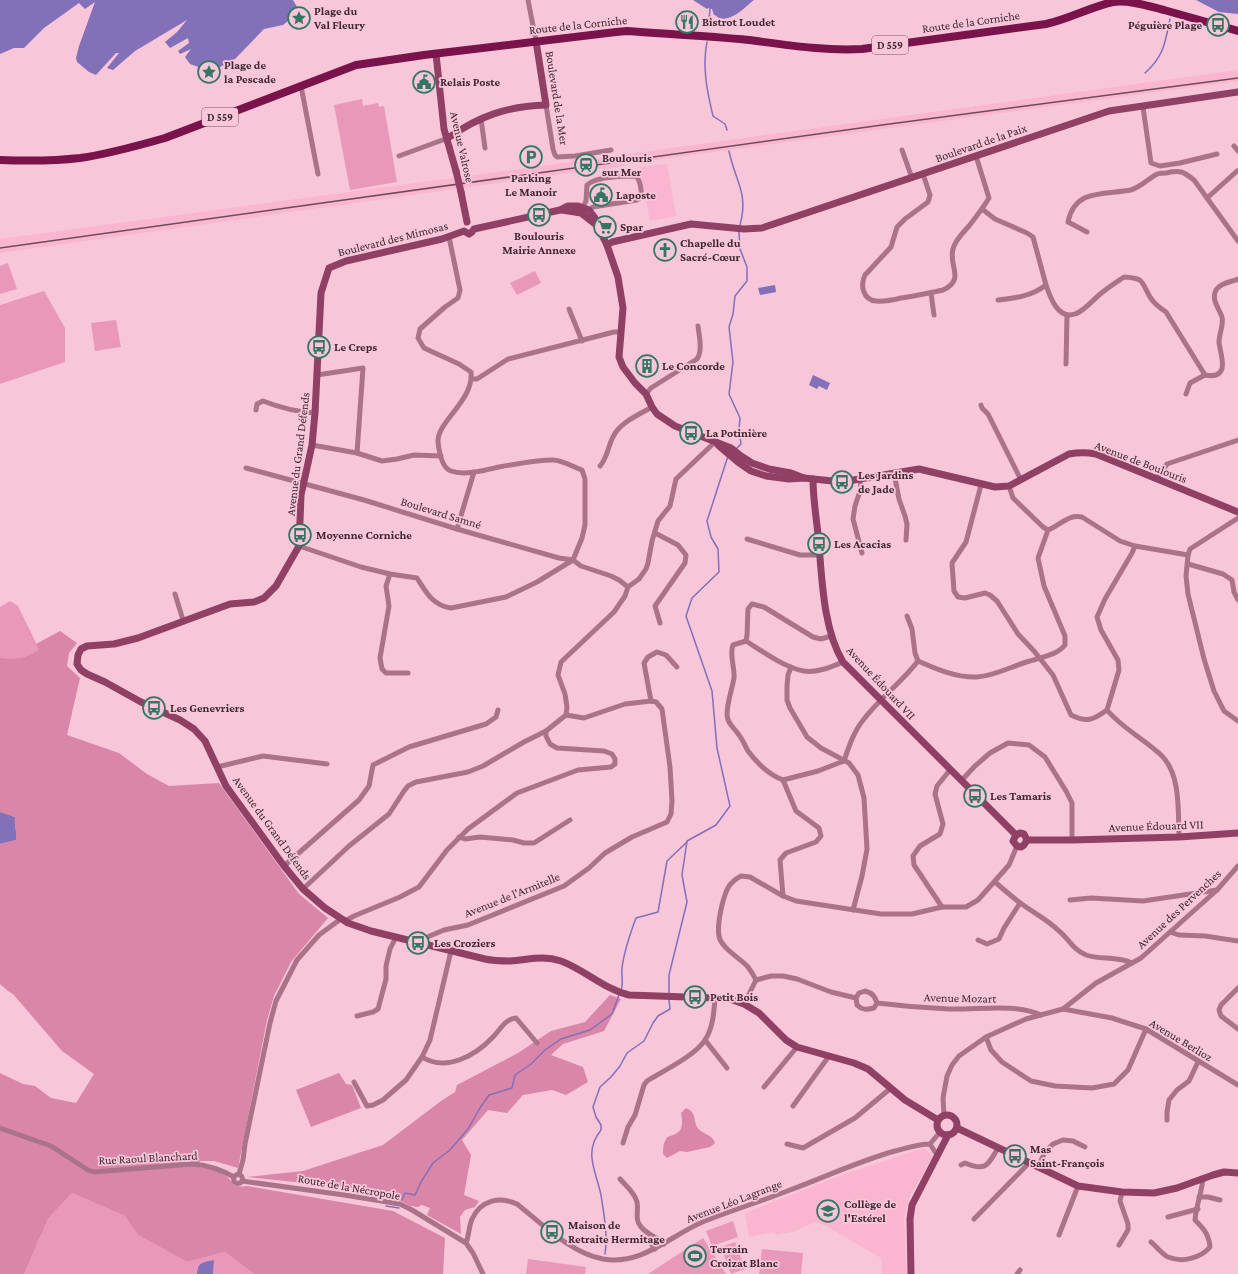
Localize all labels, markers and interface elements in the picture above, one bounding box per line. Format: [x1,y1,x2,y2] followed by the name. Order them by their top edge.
[313,4,365,32] place label: Plage du Val Fleury
[286,5,312,31] place icon: Plage du Val Fleury
[921,8,1021,36] street label: Route de la Corniche
[674,9,700,35] restaurant icon: Bistrot Loudet
[1205,12,1231,38] bus stop icon: Péguière Plage
[528,13,628,37] street label: Route de la Corniche
[702,15,776,29] place label: Bistrot Loudet
[1128,18,1202,32] place label: Péguière Plage
[872,36,908,54] road number: D 559
[543,50,571,147] street label: Boulevard de la Mer
[224,58,276,86] place label: Plage de la Pescade
[196,59,222,85] place icon: Plage de la Pescade
[411,69,437,95] public building icon: Relais Poste
[440,75,500,89] place label: Relais Poste
[202,108,238,126] road number: D 559
[447,110,477,184] street label: Avenue Valrose
[933,121,1029,165] street label: Boulevard de la Paix
[518,144,544,170] parking icon: Parking Le Manoir
[602,151,652,179] place label: Boulouris sur Mer
[573,152,599,178] station icon: Boulouris sur Mer
[505,171,557,199] place label: Parking Le Manoir
[588,182,614,208] public building icon: Laposte
[616,188,656,202] place label: Laposte
[526,202,552,228] bus stop icon: Boulouris Mairie Annexe
[592,214,618,240] supermarket icon: Spar
[336,218,450,259] street label: Boulevard des Mimosas
[620,220,643,234] place label: Spar
[502,229,576,257] place label: Boulouris Mairie Annexe
[680,236,741,264] place label: Chapelle du Sacré-Cœur
[652,237,678,263] church icon: Chapelle du Sacré-Cœur
[306,334,332,360] bus stop icon: Le Creps
[334,340,377,354] place label: Le Creps
[634,353,660,379] building icon: Le Concorde
[662,359,725,373] place label: Le Concorde
[283,391,313,516] street label: Avenue du Grand Défends
[678,420,704,446] bus stop icon: La Potinière
[706,426,768,440] place label: La Potinière
[1093,438,1189,486] street label: Avenue de Boulouris
[858,468,913,496] place label: Les Jardins de Jade
[829,469,855,495] bus stop icon: Les Jardins de Jade
[399,494,483,532] street label: Boulevard Samné
[287,522,313,548] bus stop icon: Moyenne Corniche
[316,528,412,542] place label: Moyenne Corniche
[806,531,832,557] bus stop icon: Les Acacias
[834,537,891,551] place label: Les Acacias
[843,643,919,723] street label: Avenue Édouard VII
[141,695,167,721] bus stop icon: Les Genevriers
[170,701,244,715] place label: Les Genevriers
[230,774,314,883] street label: Avenue du Grand Défends
[962,783,988,809] bus stop icon: Les Tamaris
[990,789,1051,803] place label: Les Tamaris
[1108,817,1204,835] street label: Avenue Édouard VII
[1134,866,1224,952] street label: Avenue des Pervenches
[462,869,562,921] street label: Avenue de l'Armitelle
[405,930,431,956] bus stop icon: Les Croziers
[434,936,495,950] place label: Les Croziers
[682,984,708,1010] bus stop icon: Petit Bois
[710,990,758,1004] place label: Petit Bois
[924,990,997,1006] street label: Avenue Mozart
[1147,1016,1215,1064] street label: Avenue Berlioz
[1030,1142,1105,1170] place label: Mas Saint-François
[1002,1143,1028,1169] bus stop icon: Mas Saint-François
[98,1148,199,1168] street label: Rue Raoul Blanchard
[297,1171,401,1203] street label: Route de la Nécropole
[684,1176,784,1226] street label: Avenue Léo Lagrange
[844,1197,896,1225] place label: Collège de l'Estérel
[815,1198,841,1224] school or university icon: Collège de l'Estérel
[568,1218,665,1246] place label: Maison de Retraite Hermitage
[539,1219,565,1245] bus stop icon: Maison de Retraite Hermitage
[710,1242,779,1270] place label: Terrain Croizat Blanc
[682,1243,708,1269] sports icon: Terrain Croizat Blanc

